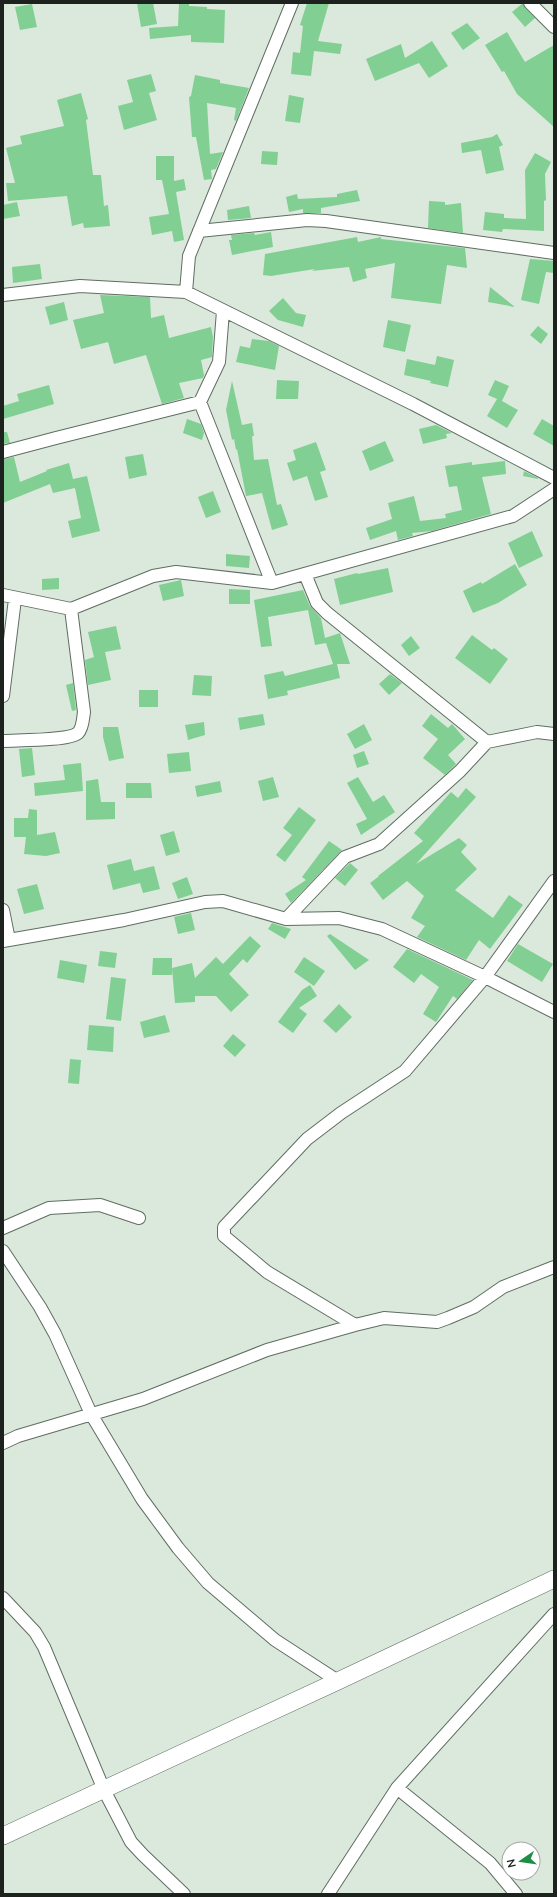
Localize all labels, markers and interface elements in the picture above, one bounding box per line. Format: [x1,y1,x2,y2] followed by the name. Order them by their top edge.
[501,1841,541,1881] north arrow
[504,1858,519,1869] text: N

